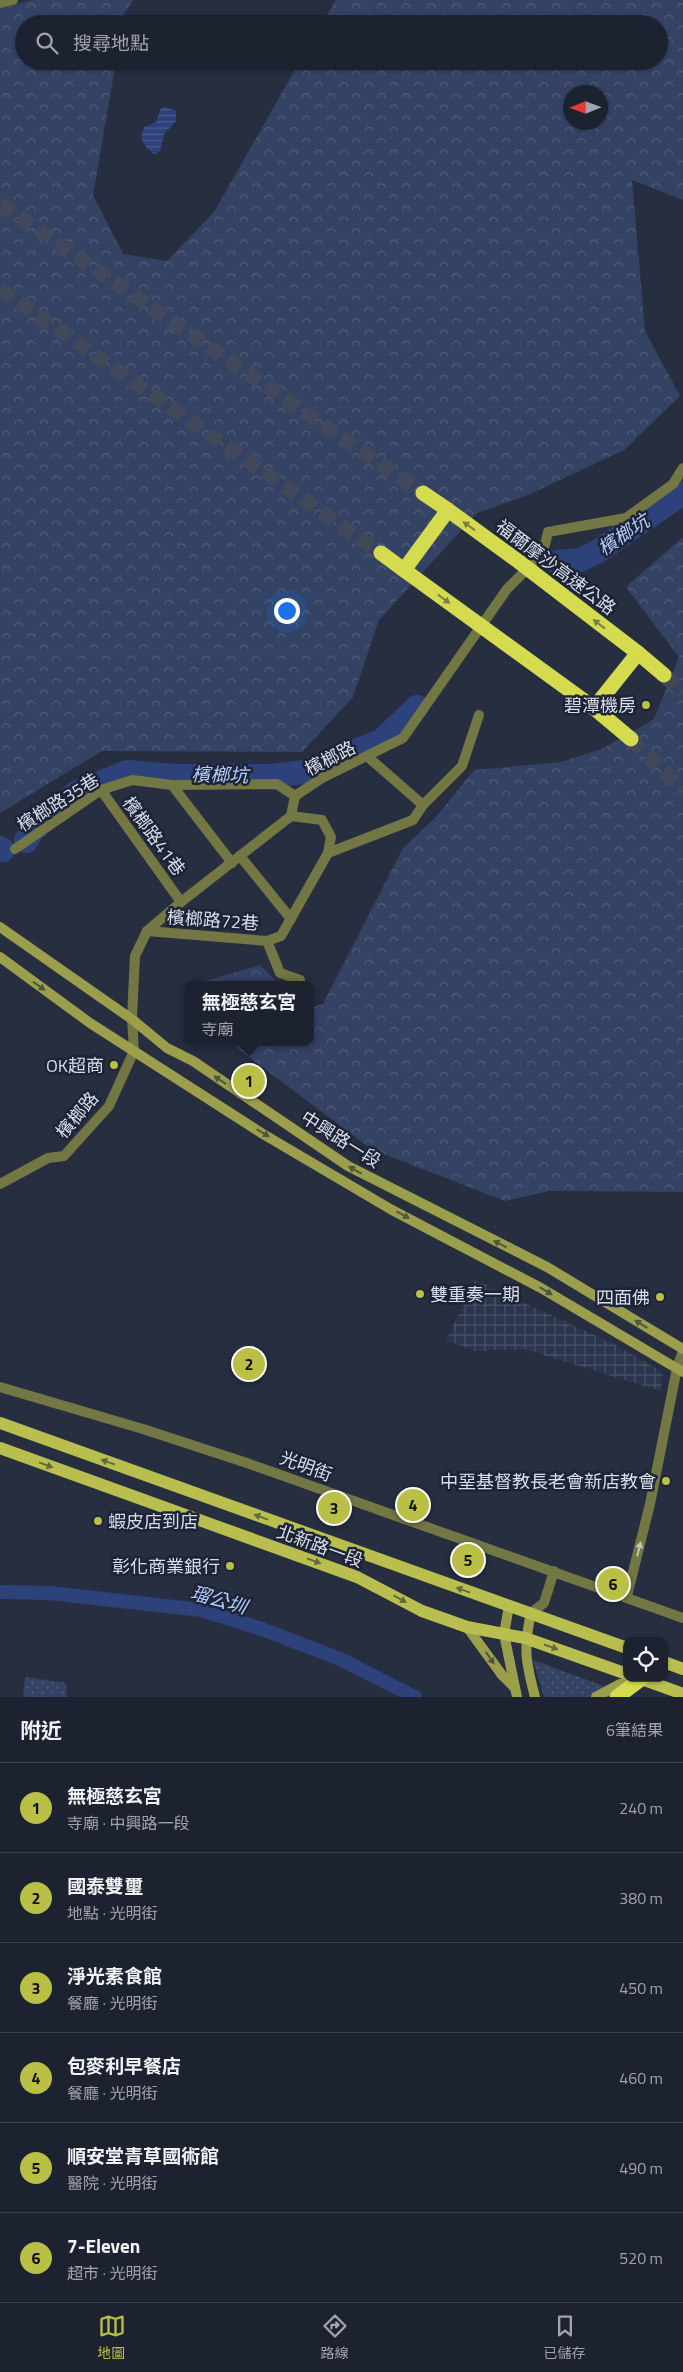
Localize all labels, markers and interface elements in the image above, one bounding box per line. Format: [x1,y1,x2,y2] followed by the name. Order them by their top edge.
[15,15,668,70] search box
[73,28,149,57] text: 搜尋地點
[33,29,61,57] icon: search
[563,85,608,130] north arrow
[591,504,657,562] water label: 檳榔坑
[490,513,622,621] street label: 福爾摩沙高速公路
[463,521,476,531] one-way arrow
[437,594,451,604] one-way arrow
[274,598,300,624] your location
[593,618,606,629] one-way arrow
[564,692,636,719] place label: 碧潭機房
[640,699,652,711] marker: 碧潭機房
[300,734,360,782] street label: 檳榔路
[191,759,252,789] water label: 檳榔坑
[12,766,104,838] street label: 檳榔路35巷
[116,791,192,881] street label: 檳榔路41巷
[166,903,260,937] street label: 檳榔路72巷
[33,981,46,991] one-way arrow
[184,981,314,1046] popup
[201,987,297,1016] text: 無極慈玄宮
[201,1017,234,1041] text: 寺廟
[46,1052,104,1079] place label: OK超商
[108,1059,120,1071] marker: OK超商
[233,1062,265,1100] pin: 1
[213,1075,227,1084] one-way arrow
[49,1086,105,1144] street label: 檳榔路
[296,1104,386,1174] street label: 中興路一段
[256,1129,269,1138] one-way arrow
[348,1166,363,1174] one-way arrow
[396,1211,410,1220] one-way arrow
[493,1240,507,1248] one-way arrow
[430,1281,520,1308] place label: 雙重奏一期
[596,1284,650,1311] place label: 四面佛
[540,1287,553,1296] one-way arrow
[414,1288,426,1300] marker: 雙重奏一期
[654,1291,666,1303] marker: 四面佛
[634,1320,648,1329] one-way arrow
[233,1345,265,1383] pin: 2
[276,1444,336,1488] street label: 光明街
[100,1458,115,1466] one-way arrow
[39,1461,54,1469] one-way arrow
[440,1468,656,1495] place label: 中堊基督教長老會新店教會
[660,1475,672,1487] marker: 中堊基督教長老會新店教會
[397,1486,429,1524] pin: 4
[318,1489,350,1527] pin: 3
[108,1508,198,1535] place label: 蝦皮店到店
[253,1513,268,1520] one-way arrow
[92,1515,104,1527] marker: 蝦皮店到店
[273,1518,367,1574] street label: 北新路一段
[452,1541,484,1579] pin: 5
[635,1542,643,1557] one-way arrow
[112,1553,220,1580] place label: 彰化商業銀行
[307,1558,322,1566] one-way arrow
[224,1560,236,1572] marker: 彰化商業銀行
[597,1565,629,1603] pin: 6
[188,1577,253,1622] water label: 瑠公圳
[455,1586,470,1594] one-way arrow
[393,1595,406,1604] one-way arrow
[623,1637,668,1682] map controls
[623,1637,668,1682] button: locate
[544,1643,559,1651] one-way arrow
[485,1652,495,1665] one-way arrow
[20,1714,62,1746] text: 附近
[606,1718,663,1742] text: 6筆結果
[67,1781,162,1810] text: 無極慈玄宮
[32,1796,40,1820] text: 1
[619,1796,663,1820] text: 240 m
[67,1811,190,1835] text: 寺廟 · 中興路一段
[67,1871,143,1900] text: 國泰雙璽
[32,1886,40,1910] text: 2
[619,1886,663,1910] text: 380 m
[67,1901,158,1925] text: 地點 · 光明街
[67,1961,162,1990] text: 淨光素食館
[32,1976,40,2000] text: 3
[619,1976,663,2000] text: 450 m
[67,1991,158,2015] text: 餐廳 · 光明街
[67,2051,181,2080] text: 包麥利早餐店
[32,2066,40,2090] text: 4
[619,2066,663,2090] text: 460 m
[67,2081,158,2105] text: 餐廳 · 光明街
[67,2141,219,2170] text: 順安堂青草國術館
[32,2156,40,2180] text: 5
[619,2156,663,2180] text: 490 m
[67,2171,158,2195] text: 醫院 · 光明街
[67,2231,140,2260] text: 7-Eleven
[32,2246,40,2270] text: 6
[619,2246,663,2270] text: 520 m
[67,2261,158,2285] text: 超市 · 光明街
[98,2312,126,2363] tab: 地圖
[321,2312,349,2363] tab: 路線
[544,2312,586,2363] tab: 已儲存

